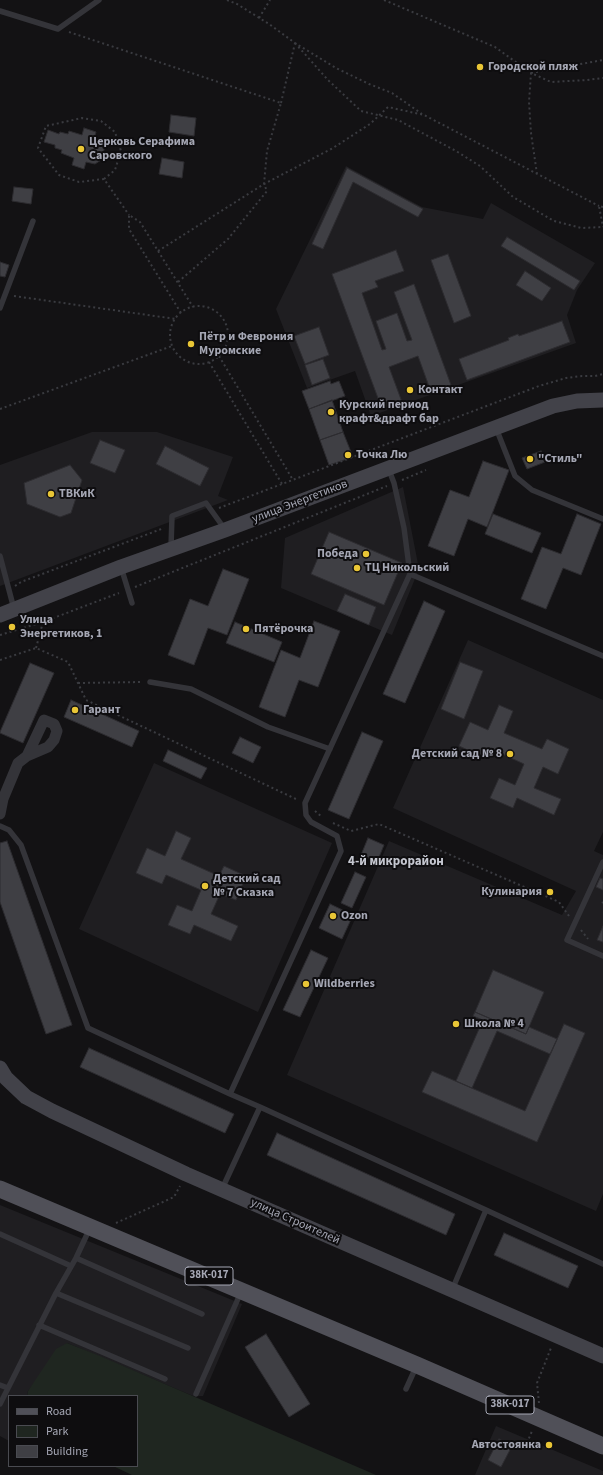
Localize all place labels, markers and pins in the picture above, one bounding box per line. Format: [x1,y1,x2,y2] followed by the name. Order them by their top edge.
[488,60,578,74] place label: Городской пляж
[475,62,485,72] marker: Городской пляж
[89,135,195,163] place label: Церковь Серафима Саровского
[76,144,86,154] marker: Церковь Серафима Саровского
[199,330,293,358] place label: Пётр и Феврония Муромские
[186,339,196,349] marker: Пётр и Феврония Муромские
[418,383,463,397] place label: Контакт
[405,385,415,395] marker: Контакт
[339,398,439,426] place label: Курский период крафт&драфт бар
[326,407,336,417] marker: Курский период крафт&драфт бар
[356,448,407,462] place label: Точка Лю
[343,450,353,460] marker: Точка Лю
[538,452,582,466] place label: "Стиль"
[525,454,535,464] marker: "Стиль"
[59,487,95,501] place label: ТВКиК
[46,489,56,499] marker: ТВКиК
[317,547,358,561] place label: Победа
[361,549,371,559] marker: Победа
[365,561,449,575] place label: ТЦ Никольский
[352,563,362,573] marker: ТЦ Никольский
[20,613,102,641] place label: Улица Энергетиков, 1
[7,622,17,632] marker: Улица Энергетиков, 1
[254,622,313,636] place label: Пятёрочка
[241,624,251,634] marker: Пятёрочка
[83,703,121,717] place label: Гарант
[70,705,80,715] marker: Гарант
[412,747,502,761] place label: Детский сад № 8
[505,749,515,759] marker: Детский сад № 8
[213,872,280,900] place label: Детский сад № 7 Сказка
[200,881,210,891] marker: Детский сад № 7 Сказка
[481,885,542,899] place label: Кулинария
[545,887,555,897] marker: Кулинария
[341,909,368,923] place label: Ozon
[328,911,338,921] marker: Ozon
[314,977,375,991] place label: Wildberries
[301,979,311,989] marker: Wildberries
[464,1017,524,1031] place label: Школа № 4
[451,1019,461,1029] marker: Школа № 4
[472,1438,541,1452] place label: Автостоянка
[544,1440,554,1450] marker: Автостоянка

